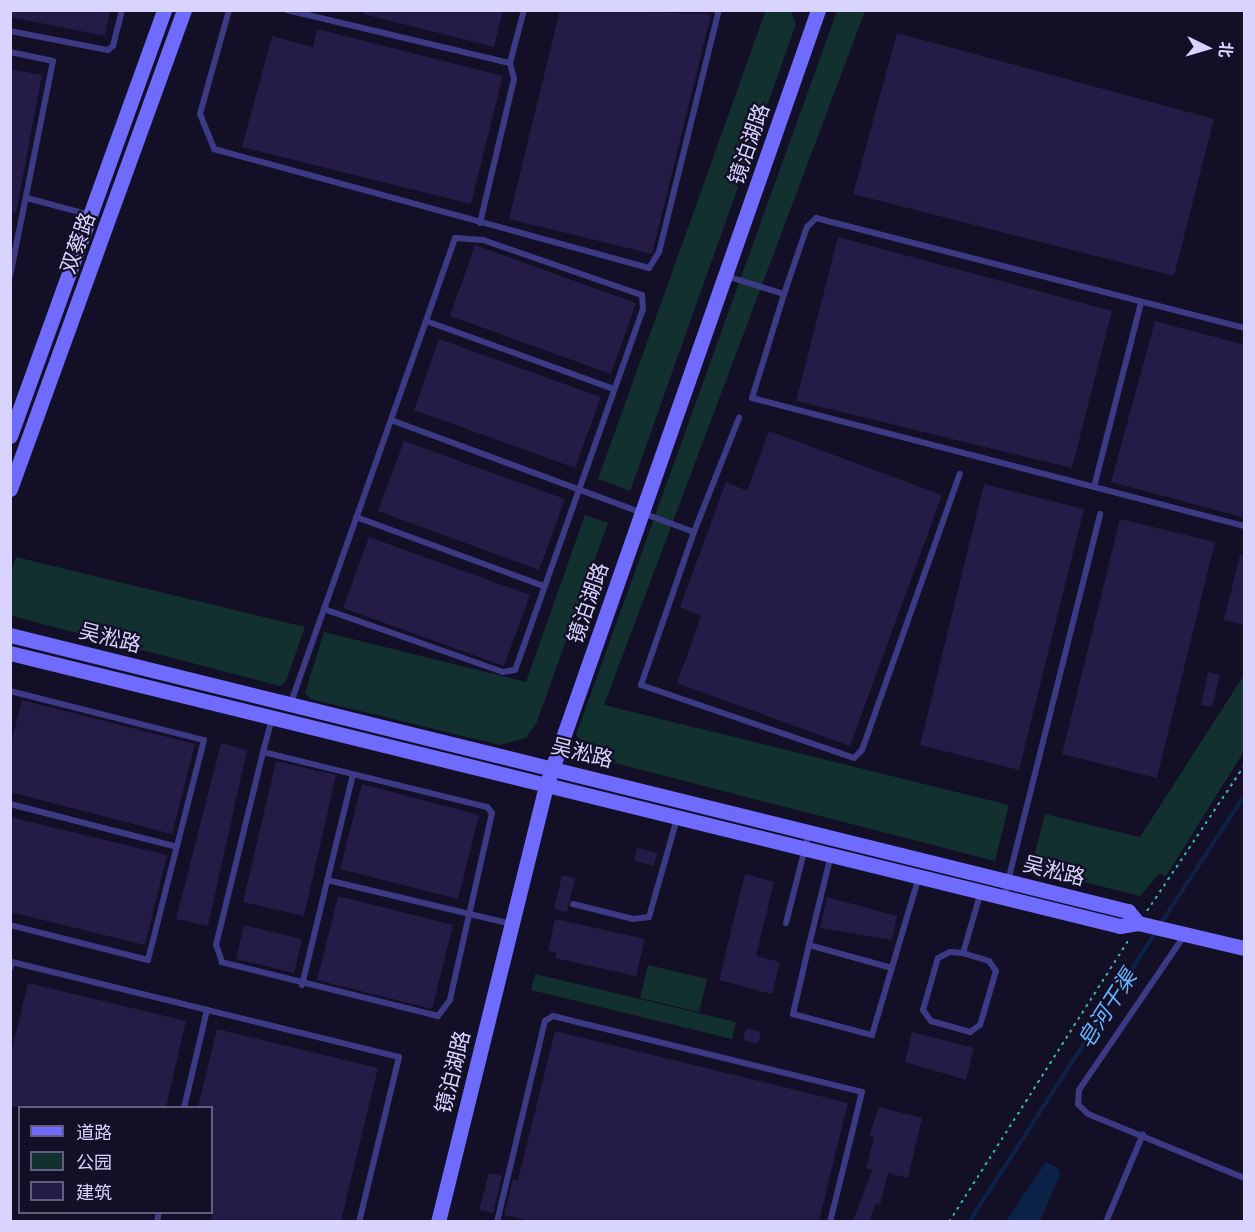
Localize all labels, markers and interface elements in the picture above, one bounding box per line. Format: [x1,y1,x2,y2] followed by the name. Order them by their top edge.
[1177,18,1237,78] north arrow
[1216,41,1235,58] text: 北
[723,100,775,188] street label: 镜泊湖路
[55,209,101,277] street label: 双蔡路
[562,559,614,647] street label: 镜泊湖路
[76,618,144,658] street label: 吴淞路
[548,733,616,773] street label: 吴淞路
[1020,851,1088,891] street label: 吴淞路
[1072,965,1142,1053] water label: 皂河干渠
[431,1028,475,1116] street label: 镜泊湖路
[18,1106,213,1214] legend
[76,1123,112,1143] text: 道路
[76,1153,112,1173] text: 公园
[76,1183,112,1203] text: 建筑

